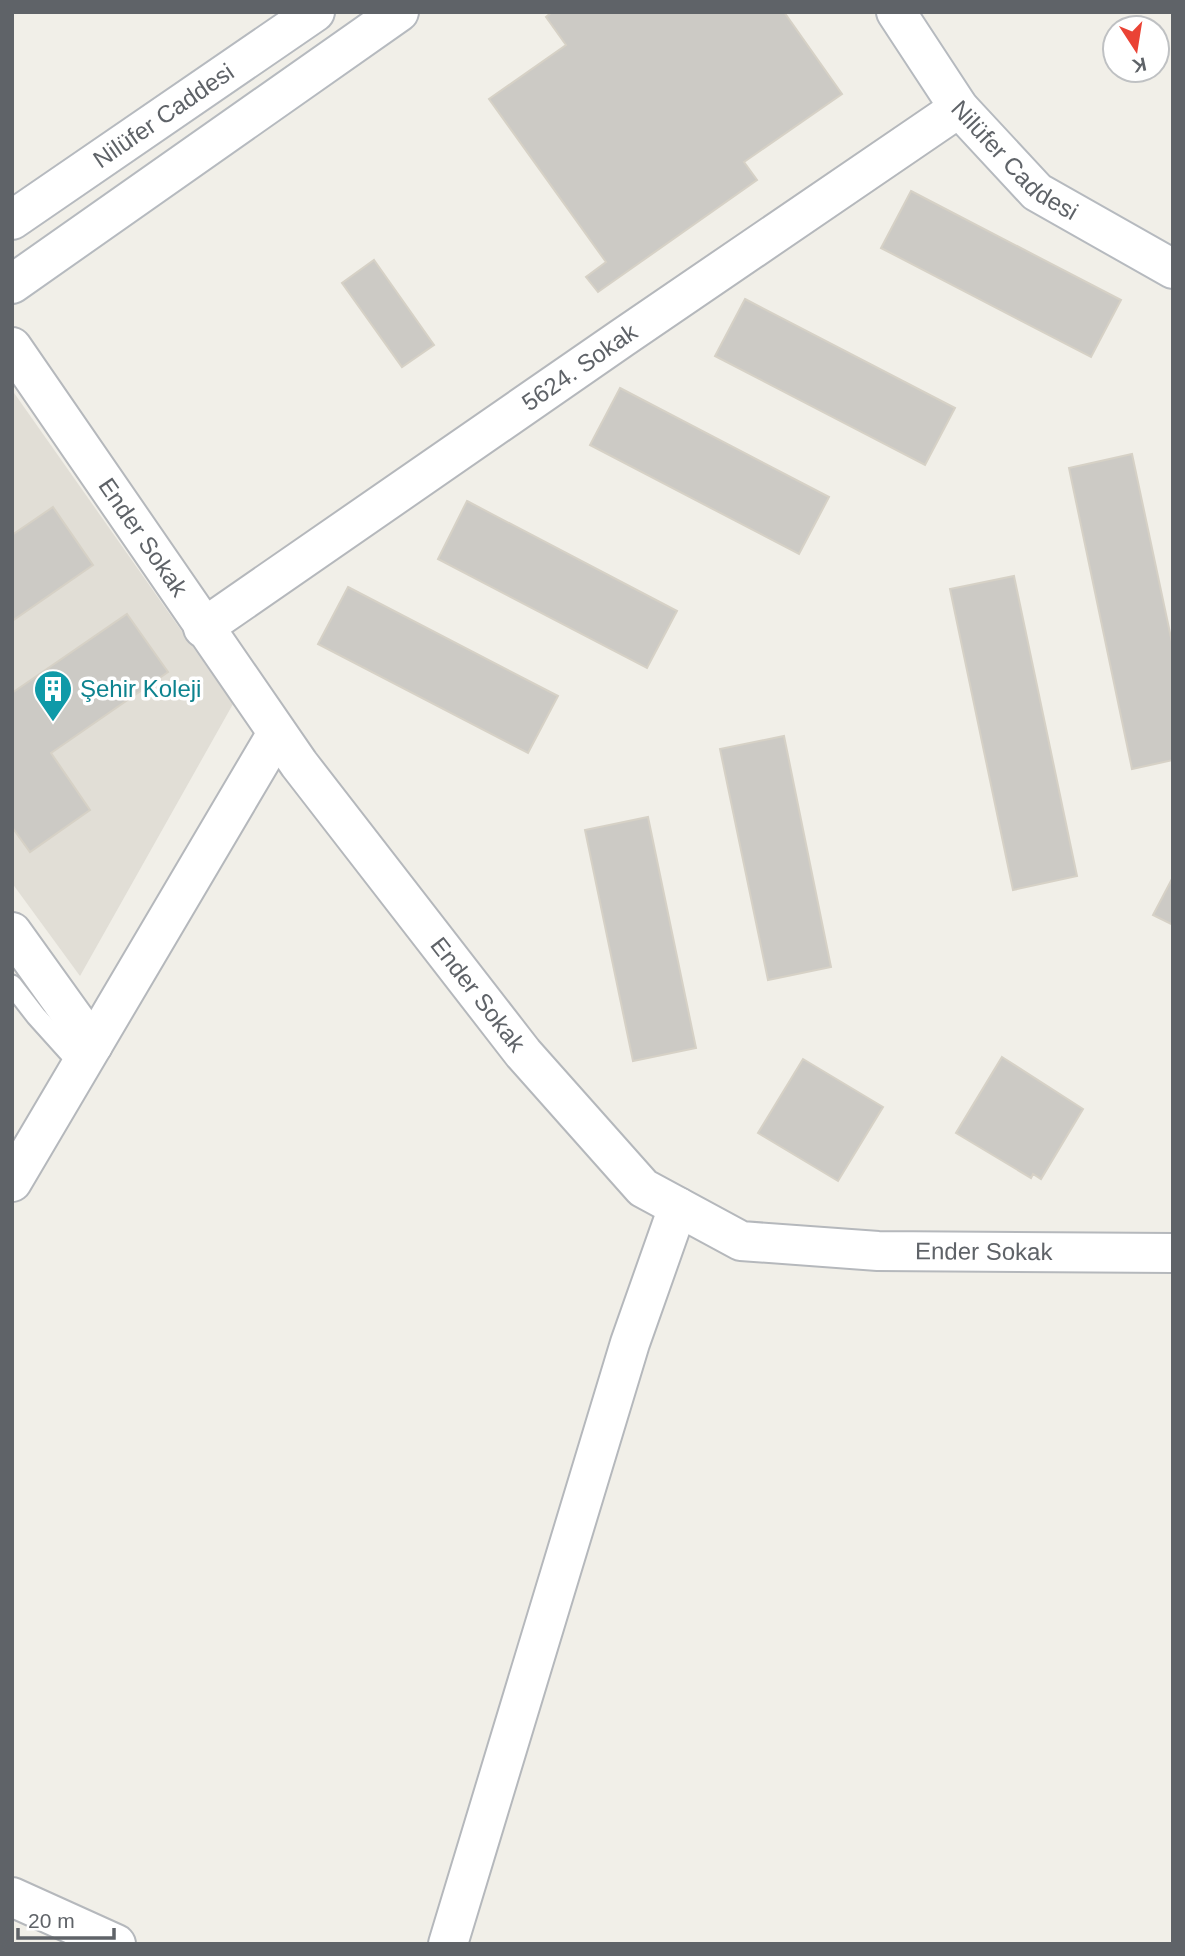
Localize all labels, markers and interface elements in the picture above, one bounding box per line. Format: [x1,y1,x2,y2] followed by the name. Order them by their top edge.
[1101,14,1171,84] north arrow
[1130,53,1148,77] text: K
[88,58,239,173] street label: Nilüfer Caddesi
[946,95,1083,225] street label: Nilüfer Caddesi
[517,317,643,416] street label: 5624. Sokak
[93,473,194,602] street label: Ender Sokak
[32,668,74,723] building icon: Şehir Koleji
[80,675,201,702] place label: Şehir Koleji
[425,932,532,1058] street label: Ender Sokak
[915,1237,1054,1265] street label: Ender Sokak
[18,1896,114,1940] scale bar
[28,1909,75,1932] text: 20 m

